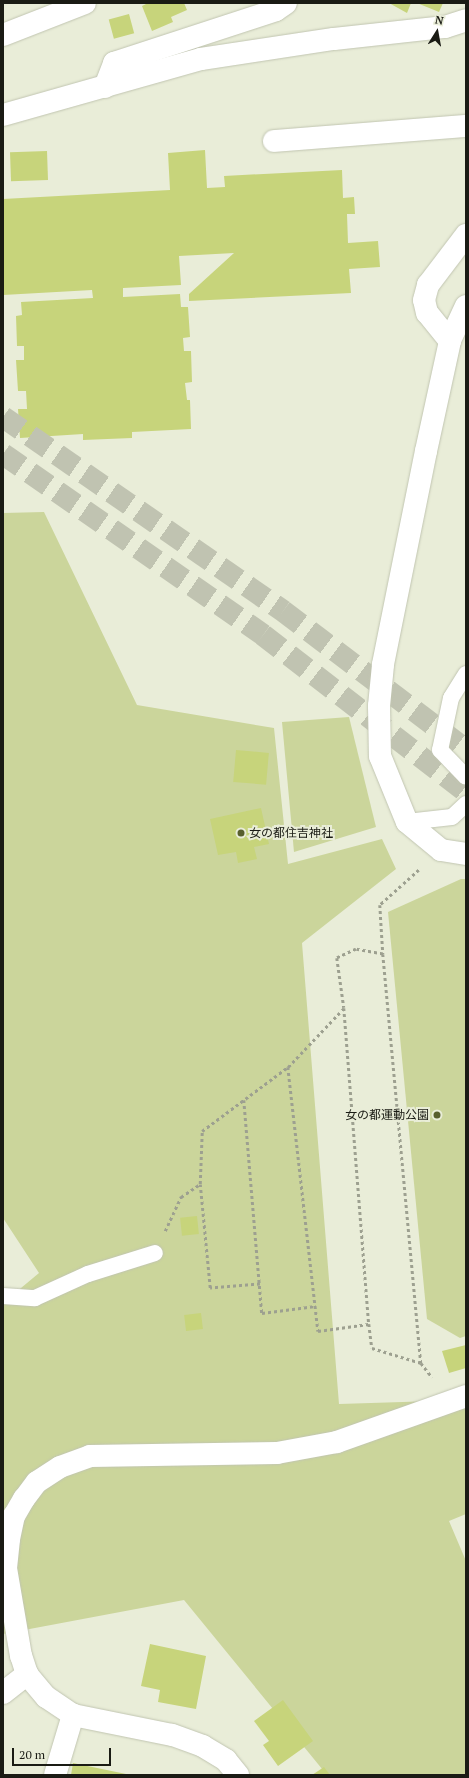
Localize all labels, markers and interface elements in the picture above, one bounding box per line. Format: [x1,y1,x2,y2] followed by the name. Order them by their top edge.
[417,12,457,52] north arrow
[434,13,445,28] text: N
[249,826,333,840] place label: 女の都住吉神社
[236,828,246,838] marker: 女の都住吉神社
[345,1108,429,1122] place label: 女の都運動公園
[432,1110,442,1120] marker: 女の都運動公園
[14,1740,113,1766] scale bar
[19,1747,45,1762] text: 20 m

